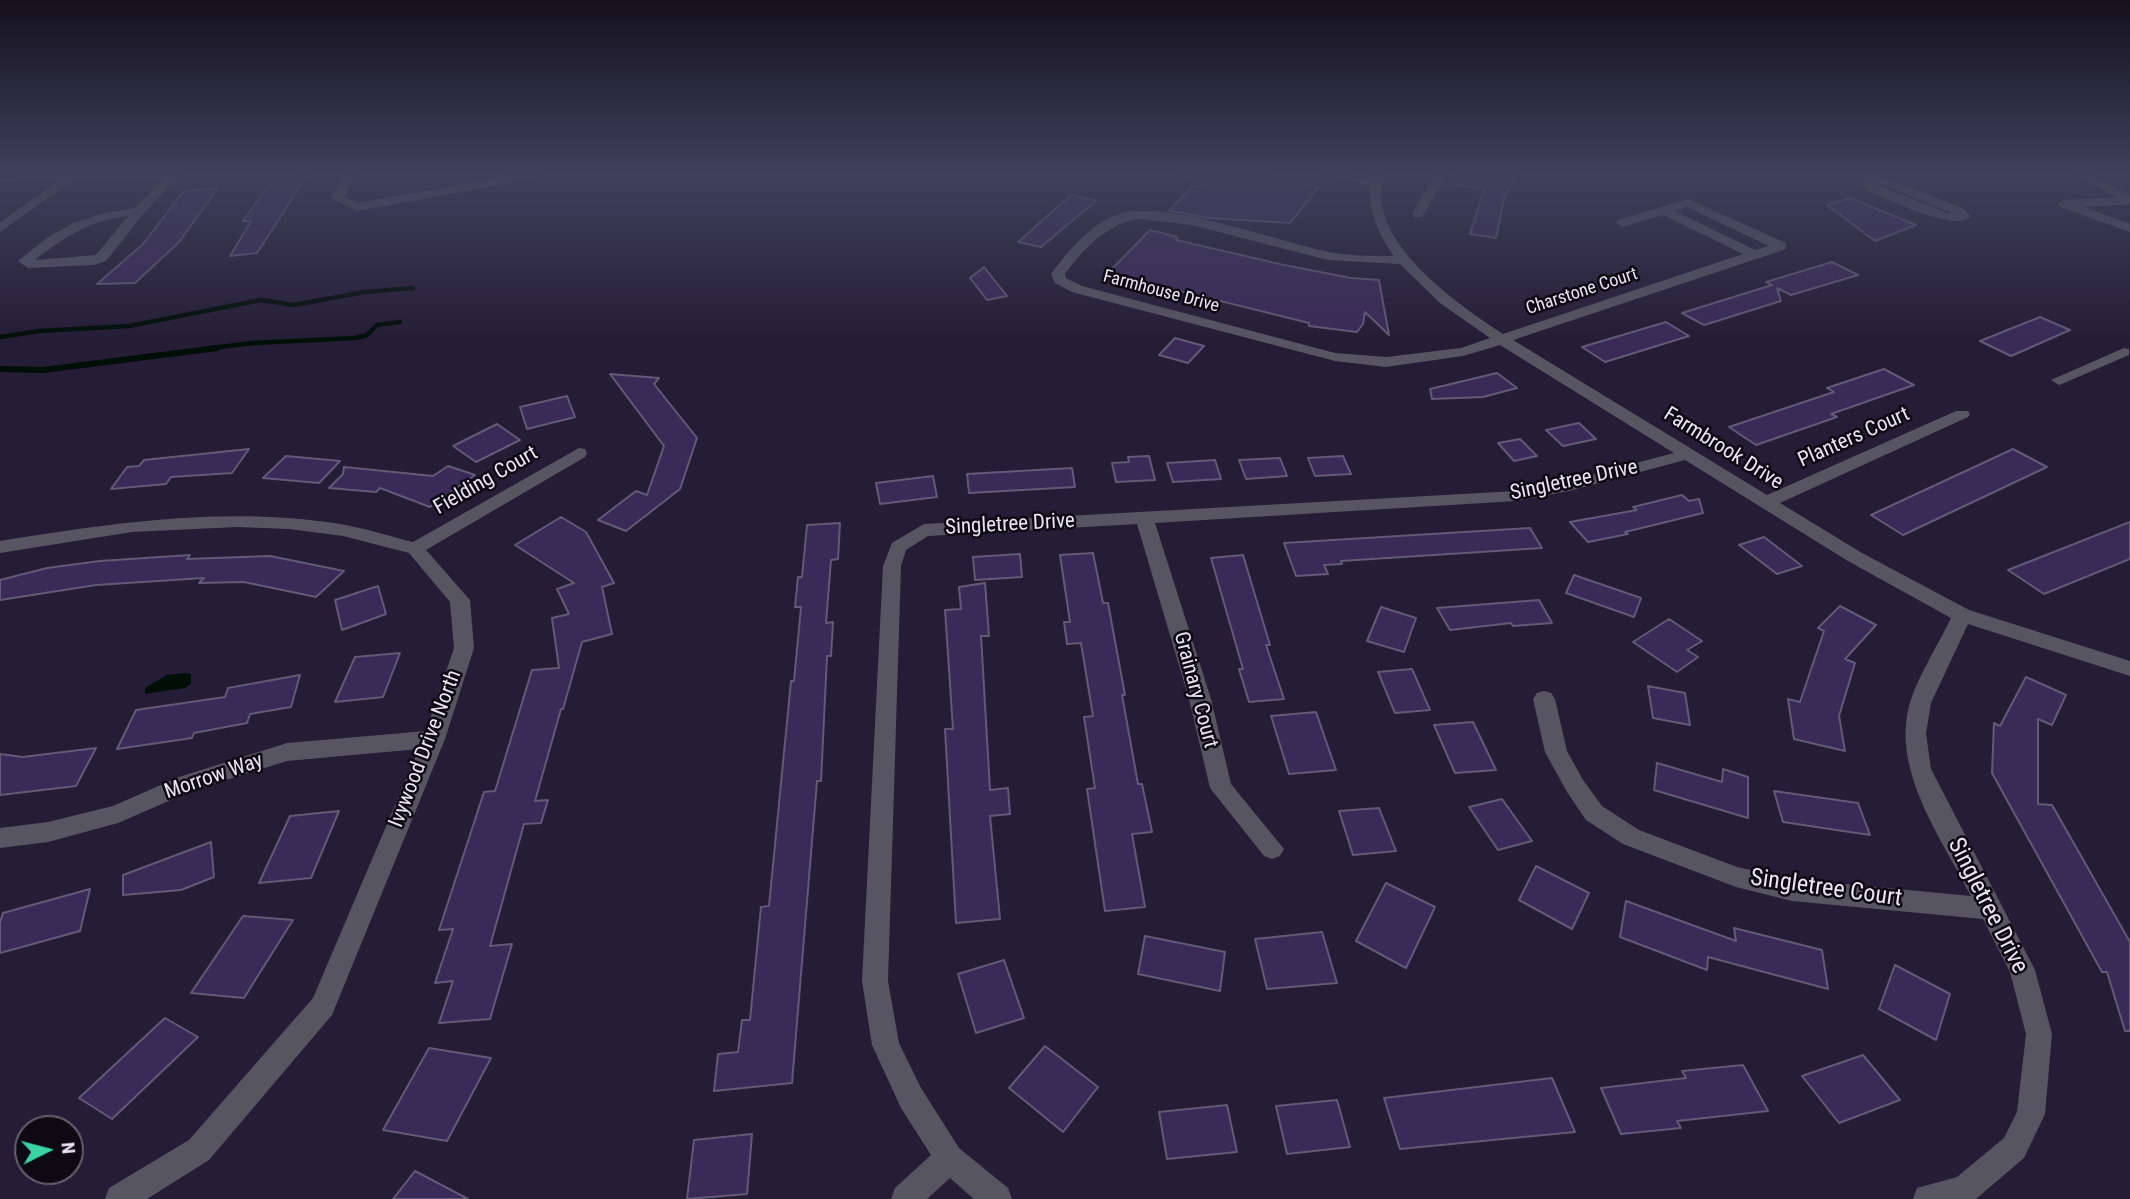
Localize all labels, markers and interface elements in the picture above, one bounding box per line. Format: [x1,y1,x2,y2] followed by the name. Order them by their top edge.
[1524,264,1640,320] street label: Charstone Court
[1101,266,1221,318] street label: Farmhouse Drive
[1659,402,1787,496] street label: Farmbrook Drive
[1794,402,1914,474] street label: Planters Court
[430,441,542,521] street label: Fielding Court
[1508,455,1640,507] street label: Singletree Drive
[945,509,1075,541] street label: Singletree Drive
[1167,629,1223,751] street label: Grainary Court
[384,667,468,831] street label: Ivywood Drive North
[162,748,266,806] street label: Morrow Way
[1941,833,2033,979] street label: Singletree Drive
[1748,864,1904,914] street label: Singletree Court
[14,1115,84,1185] north arrow
[56,1141,80,1155] text: N

